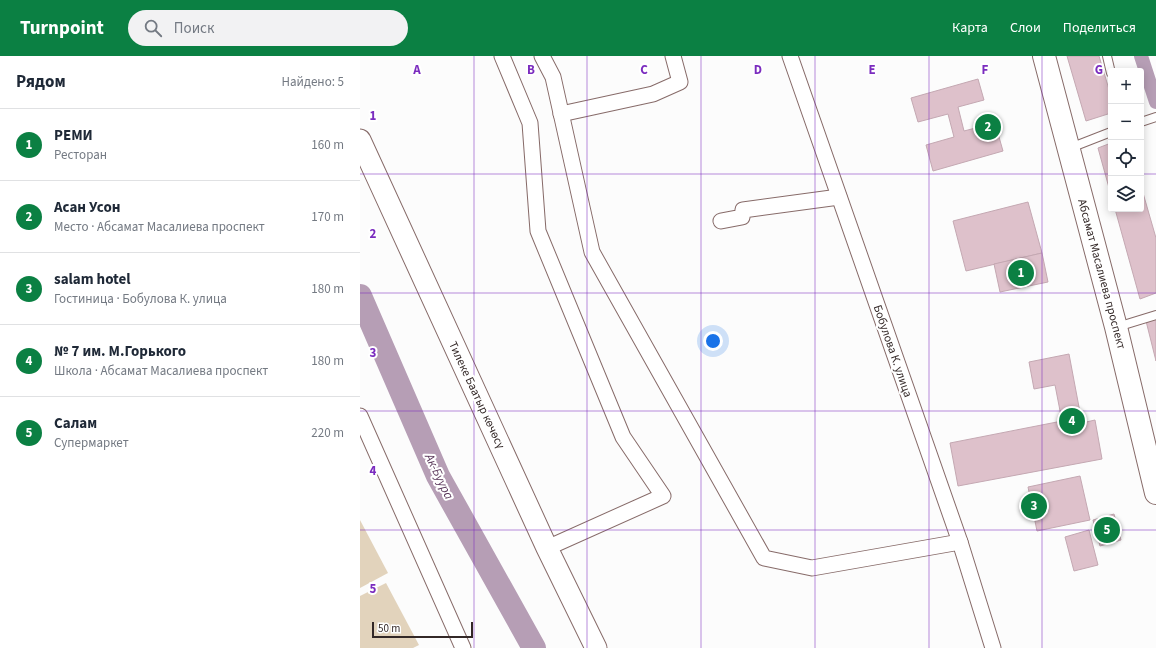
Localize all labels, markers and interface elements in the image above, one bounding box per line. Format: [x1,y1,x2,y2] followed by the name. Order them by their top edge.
[128,10,408,46] search box
[20,15,104,42] text: Turnpoint
[142,17,164,39] icon: search
[174,18,214,39] text: Поиск
[952,18,988,38] text: Карта
[1010,18,1041,38] text: Слои
[1063,18,1136,38] text: Поделиться
[412,61,421,79] text: A
[527,61,535,79] text: B
[640,61,648,79] text: C
[754,61,762,79] text: D
[868,61,876,79] text: E
[982,61,989,79] text: F
[1095,61,1103,79] text: G
[1108,68,1144,212] map controls
[1108,68,1144,104] button: +
[16,70,66,94] text: Рядом
[282,73,344,91] text: Найдено: 5
[1108,104,1144,140] button: −
[370,107,377,125] text: 1
[975,112,1001,142] pin: 2
[54,125,93,146] text: РЕМИ
[26,136,32,154] text: 1
[311,136,344,154] text: 160 m
[1108,140,1144,176] button: locate
[54,146,107,164] text: Ресторан
[1108,176,1144,212] button: layers
[54,197,120,218] text: Асан Усон
[1073,197,1130,352] street label: Абсамат Масалиева проспект
[26,208,32,226] text: 2
[311,208,344,226] text: 170 m
[54,218,265,236] text: Место · Абсамат Масалиева проспект
[370,225,377,243] text: 2
[1008,258,1034,288] pin: 1
[54,269,131,290] text: salam hotel
[26,280,32,298] text: 3
[311,280,344,298] text: 180 m
[54,290,227,308] text: Гостиница · Бобулова К. улица
[869,303,916,400] street label: Бобулова К. улица
[703,331,723,351] your location
[444,339,509,452] street label: Тилеке Баатыр көчөсү
[54,341,186,362] text: № 7 им. М.Горького
[370,344,377,362] text: 3
[26,352,32,370] text: 4
[311,352,344,370] text: 180 m
[54,362,268,380] text: Школа · Абсамат Масалиева проспект
[1059,406,1085,436] pin: 4
[54,413,97,434] text: Салам
[26,424,32,442] text: 5
[311,424,344,442] text: 220 m
[54,434,129,452] text: Супермаркет
[420,450,458,502] water label: Ак-Буура
[370,462,377,480] text: 4
[1021,491,1047,521] pin: 3
[1094,515,1120,545] pin: 5
[370,580,377,598] text: 5
[372,620,473,639] scale bar
[378,621,400,636] text: 50 m

